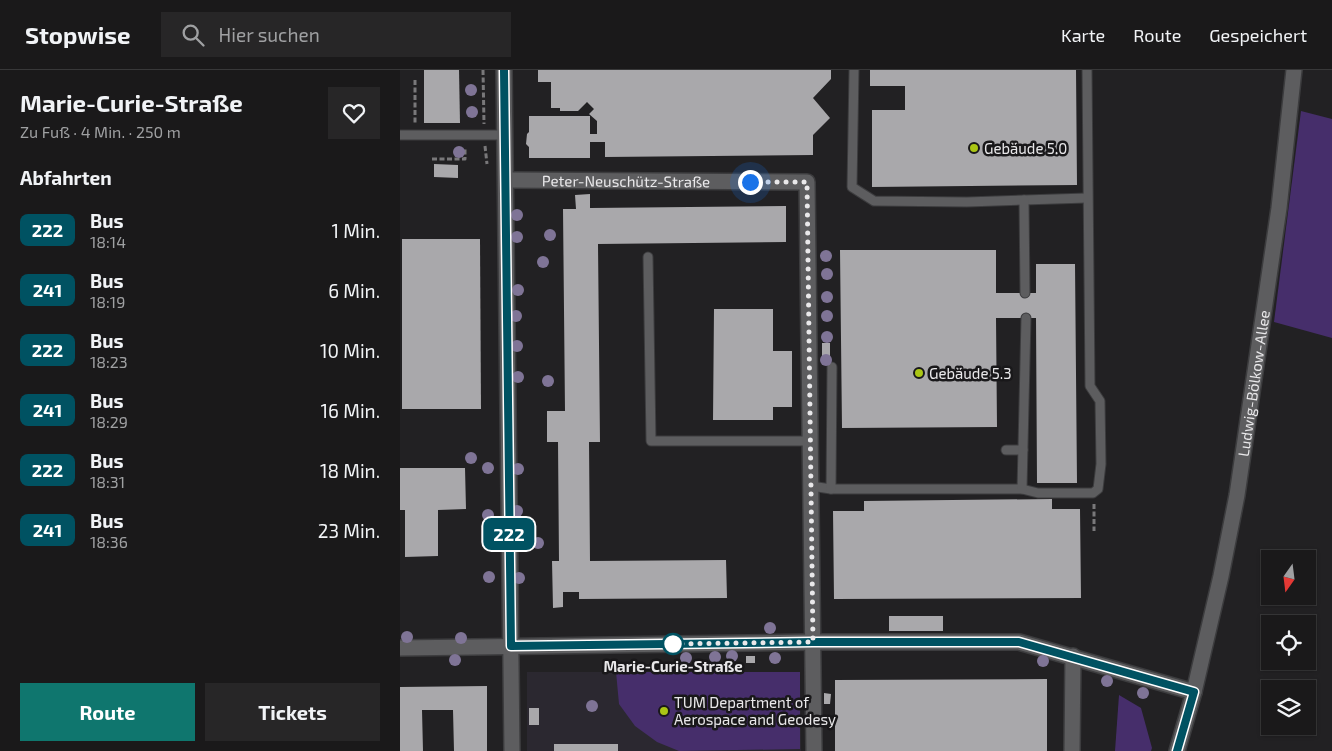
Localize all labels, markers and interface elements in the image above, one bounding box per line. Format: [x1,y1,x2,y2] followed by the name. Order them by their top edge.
[161,12,511,57] search box
[25,20,131,49] text: Stopwise
[179,21,207,49] icon: search
[219,23,320,46] text: Hier suchen
[1061,24,1105,46] text: Karte
[1133,24,1181,46] text: Route
[1209,24,1307,46] text: Gespeichert
[328,87,380,139] button: heart
[20,88,243,117] text: Marie-Curie-Straße
[20,122,181,141] text: Zu Fuß · 4 Min. · 250 m
[984,139,1067,157] place label: Gebäude 5.0
[968,142,980,154] marker: Gebäude 5.0
[20,166,112,189] text: Abfahrten
[738,170,763,195] your location
[542,171,710,190] street label: Peter-Neuschütz-Straße
[90,209,124,232] text: Bus
[32,219,63,241] text: 222
[331,219,380,242] text: 1 Min.
[90,232,126,251] text: 18:14
[90,269,124,292] text: Bus
[33,279,62,301] text: 241
[328,279,380,302] text: 6 Min.
[90,292,125,311] text: 18:19
[1234,309,1273,458] street label: Ludwig-Bölkow-Allee
[90,329,124,352] text: Bus
[32,339,63,361] text: 222
[320,339,380,362] text: 10 Min.
[90,352,128,371] text: 18:23
[929,364,1012,382] place label: Gebäude 5.3
[913,367,925,379] marker: Gebäude 5.3
[90,389,124,412] text: Bus
[33,399,62,421] text: 241
[321,399,380,422] text: 16 Min.
[90,412,128,431] text: 18:29
[90,449,124,472] text: Bus
[32,459,63,481] text: 222
[320,459,380,482] text: 18 Min.
[90,472,125,491] text: 18:31
[90,509,124,532] text: Bus
[480,518,538,550] line badge: 222
[33,519,62,541] text: 241
[318,519,380,542] text: 23 Min.
[493,523,525,545] text: 222
[90,532,128,551] text: 18:36
[1261,550,1316,605] north arrow
[1261,550,1316,735] map controls
[1261,615,1316,670] button: locate
[662,633,684,655] marker: Marie-Curie-Straße
[603,657,743,675] place label: Marie-Curie-Straße
[1261,680,1316,735] button: layers
[20,683,195,741] button: Route
[205,683,380,741] button: Tickets
[674,693,836,728] place label: TUM Department of Aerospace and Geodesy
[658,705,670,717] marker: TUM Department of Aerospace and Geodesy

